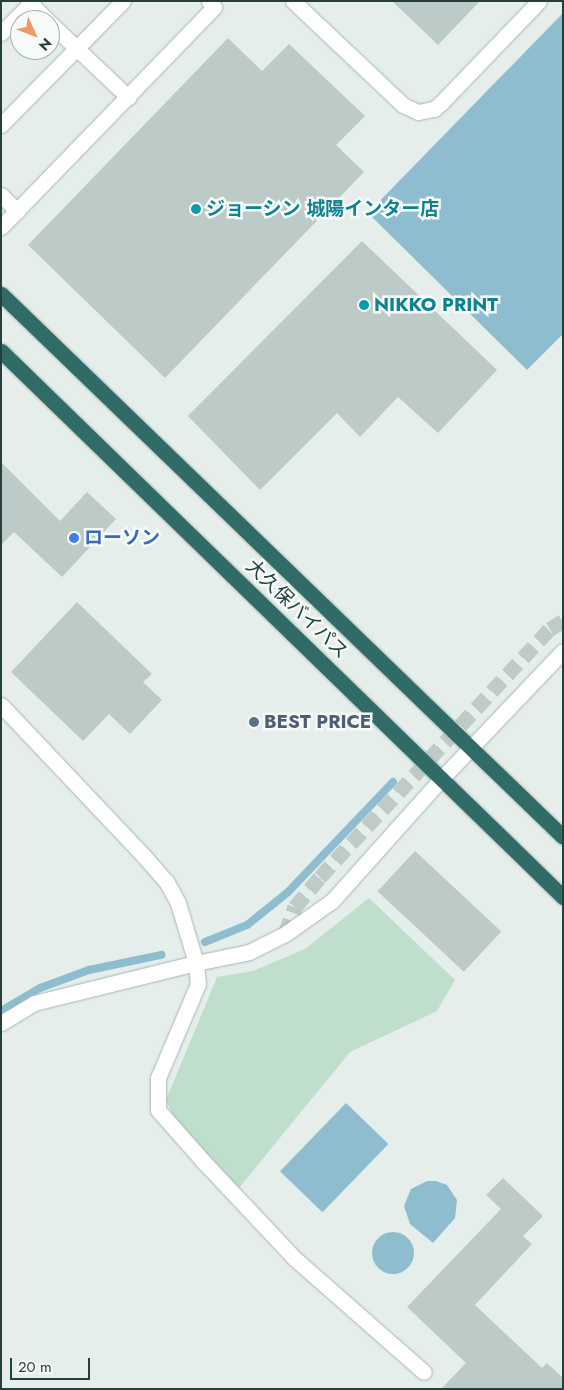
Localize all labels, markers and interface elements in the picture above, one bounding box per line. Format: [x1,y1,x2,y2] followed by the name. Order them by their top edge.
[10,10,60,60] north arrow
[34,34,56,55] text: N
[206,198,440,220] place label: ジョーシン 城陽インター店
[190,203,202,215] marker: ジョーシン 城陽インター店
[374,294,498,316] place label: NIKKO PRINT
[358,299,370,311] marker: NIKKO PRINT
[84,527,160,549] place label: ローソン
[68,532,80,544] marker: ローソン
[241,555,353,663] street label: 大久保バイパス
[264,711,371,733] place label: BEST PRICE
[248,716,260,728] marker: BEST PRICE
[12,1348,92,1380] scale bar
[18,1356,52,1378] text: 20 m

